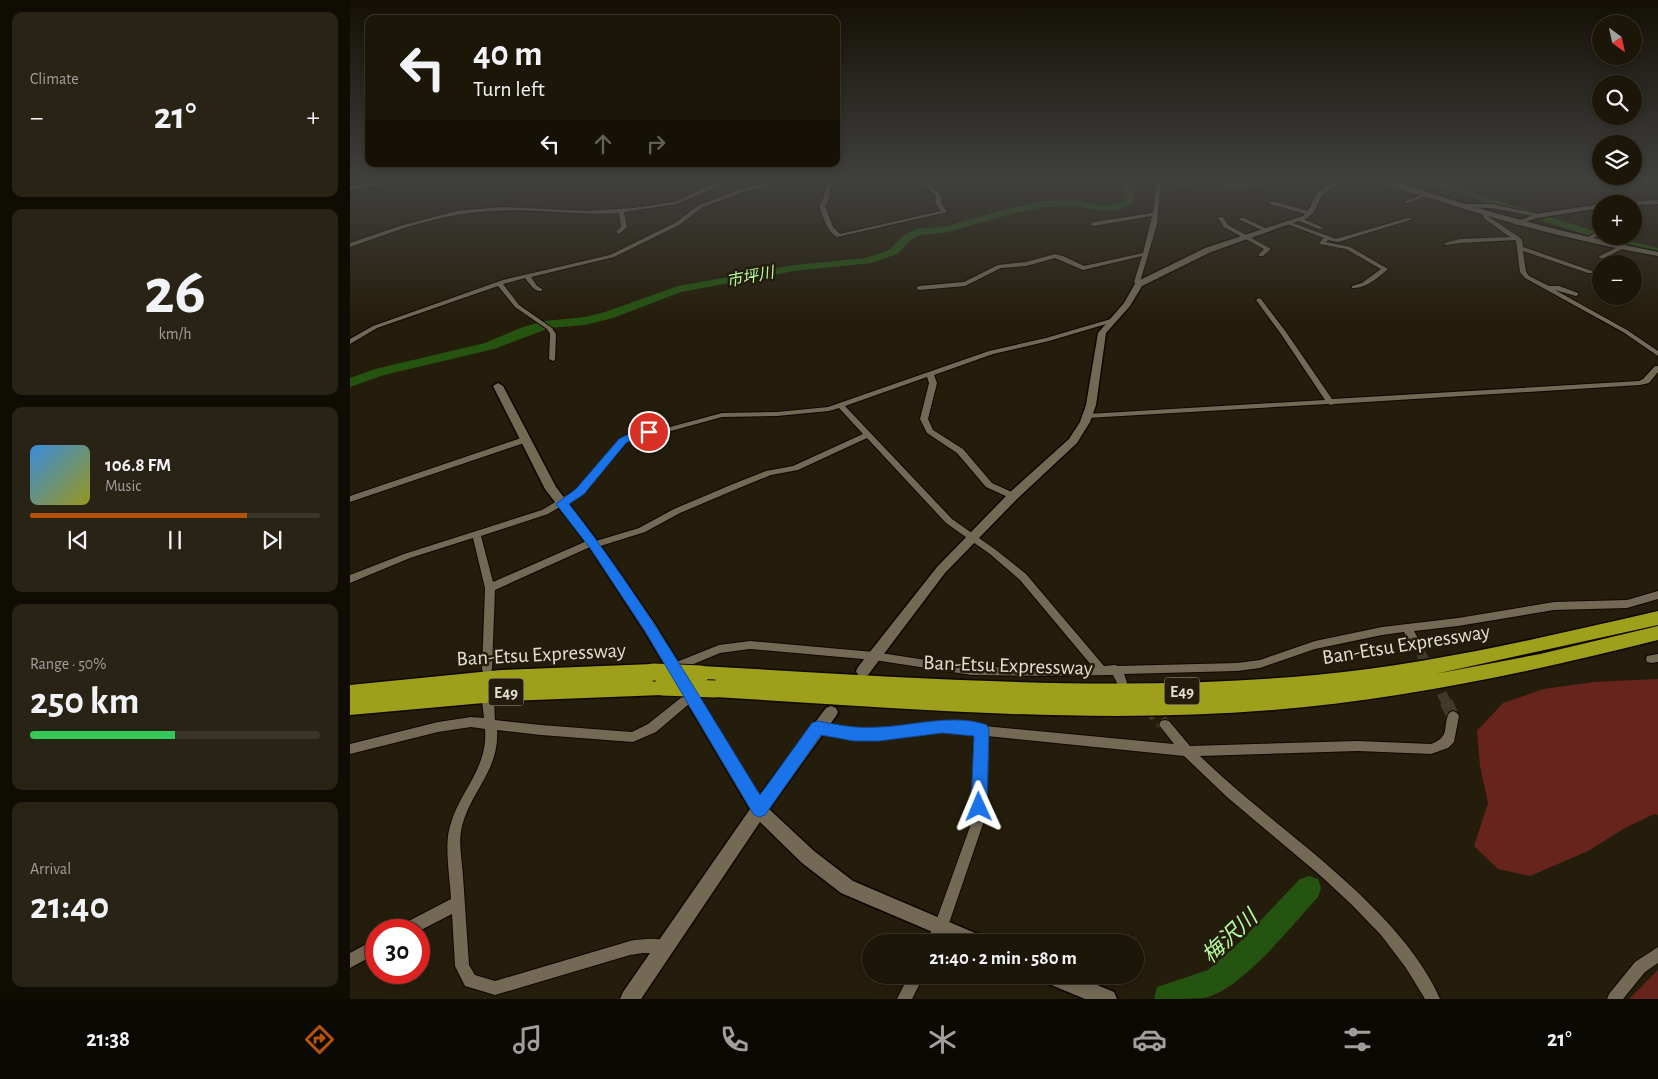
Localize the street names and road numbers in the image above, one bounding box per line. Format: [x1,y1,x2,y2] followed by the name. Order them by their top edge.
[1321,621,1492,668] street label: Ban-Etsu Expressway
[456,640,626,669] street label: Ban-Etsu Expressway
[923,652,1093,679] street label: Ban-Etsu Expressway
[1164,678,1200,704] road number: E49
[488,679,524,706] road number: E49

